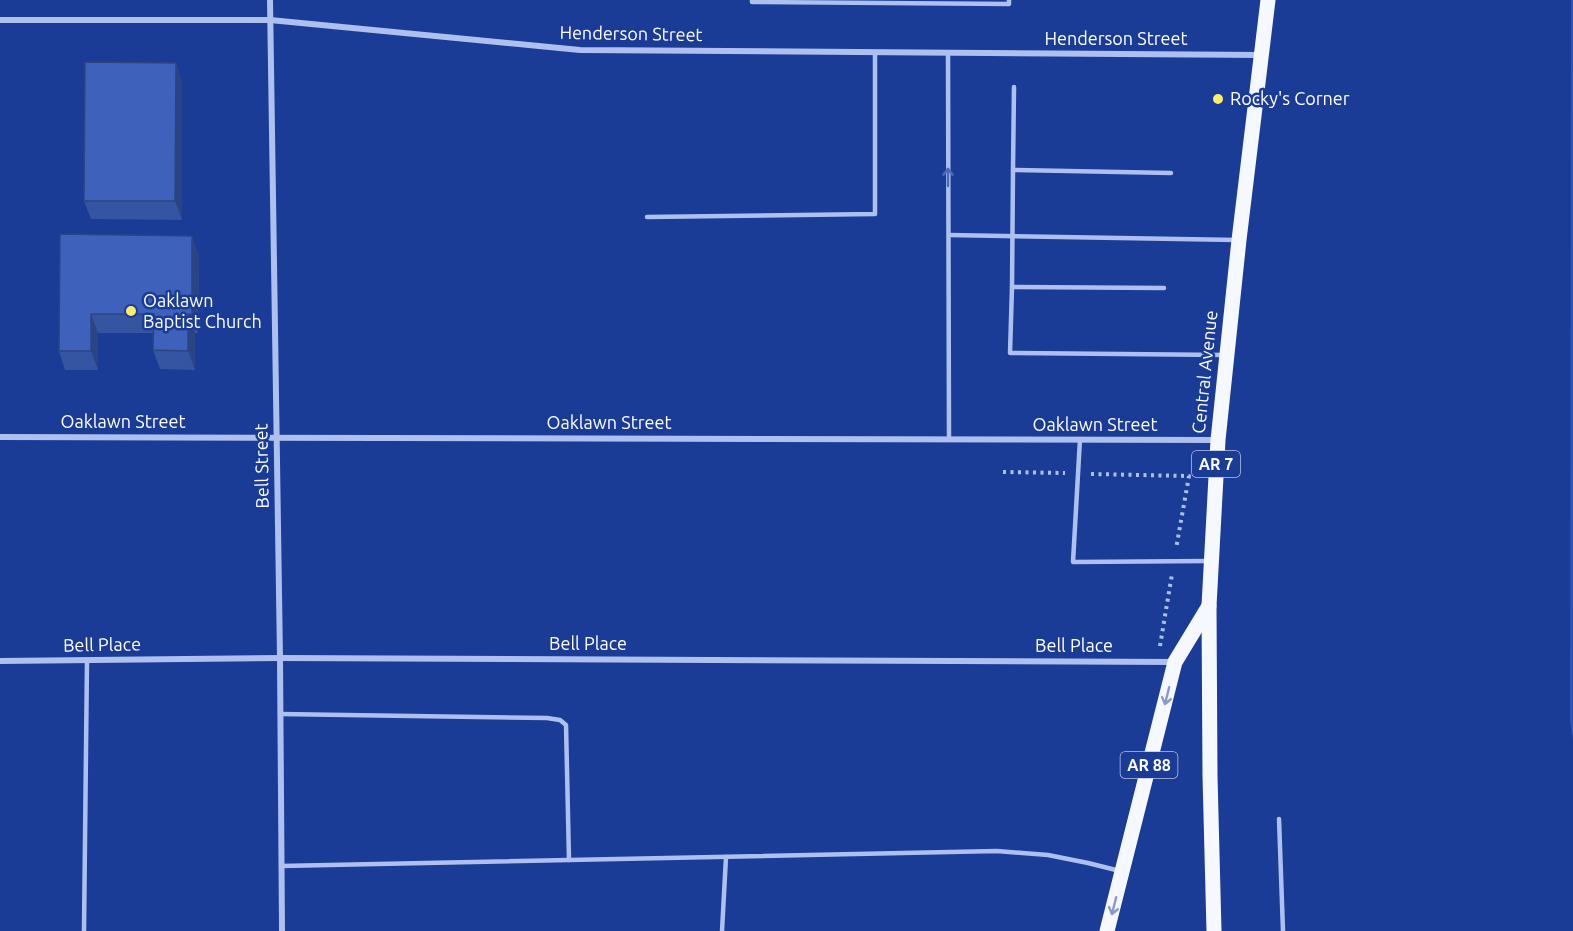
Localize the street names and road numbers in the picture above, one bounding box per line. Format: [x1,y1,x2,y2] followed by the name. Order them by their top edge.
[559,22,703,44] street label: Henderson Street
[1044,28,1188,48] street label: Henderson Street
[1188,309,1220,435] street label: Central Avenue
[61,411,185,431] street label: Oaklawn Street
[547,412,671,432] street label: Oaklawn Street
[1033,414,1157,434] street label: Oaklawn Street
[250,423,272,509] street label: Bell Street
[1192,451,1240,477] road number: AR 7
[63,633,141,655] street label: Bell Place
[549,633,627,653] street label: Bell Place
[1035,635,1113,655] street label: Bell Place
[1120,752,1178,778] road number: AR 88

